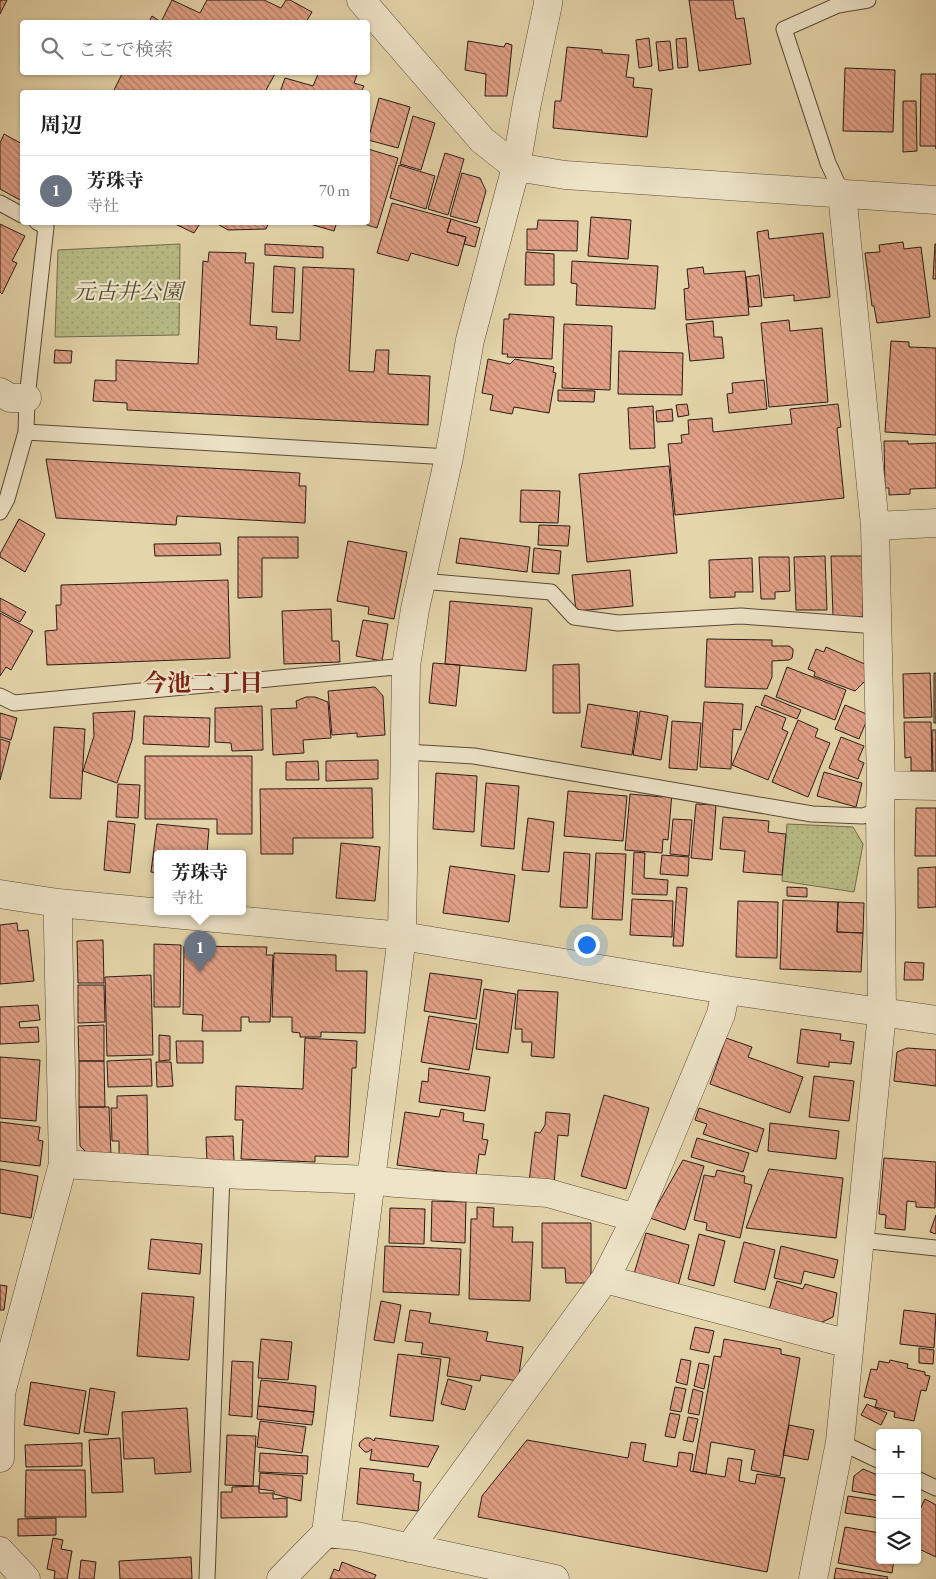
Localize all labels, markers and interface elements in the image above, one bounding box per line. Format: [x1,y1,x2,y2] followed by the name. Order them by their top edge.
[20,20,370,75] search box
[38,34,66,62] icon: search
[78,37,173,62] text: ここで検索
[40,111,82,138] text: 周辺
[87,168,144,193] text: 芳珠寺
[52,180,60,201] text: 1
[319,180,350,201] text: 70 m
[87,195,119,216] text: 寺社
[73,277,186,306] park label: 元古井公園
[143,667,263,698] district label: 今池二丁目
[154,850,246,915] popup
[171,860,229,885] text: 芳珠寺
[171,887,204,908] text: 寺社
[184,931,216,972] pin: 1
[574,932,600,958] your location
[876,1429,921,1564] map controls
[876,1429,921,1474] button: +
[876,1474,921,1519] button: −
[876,1519,921,1564] button: layers

